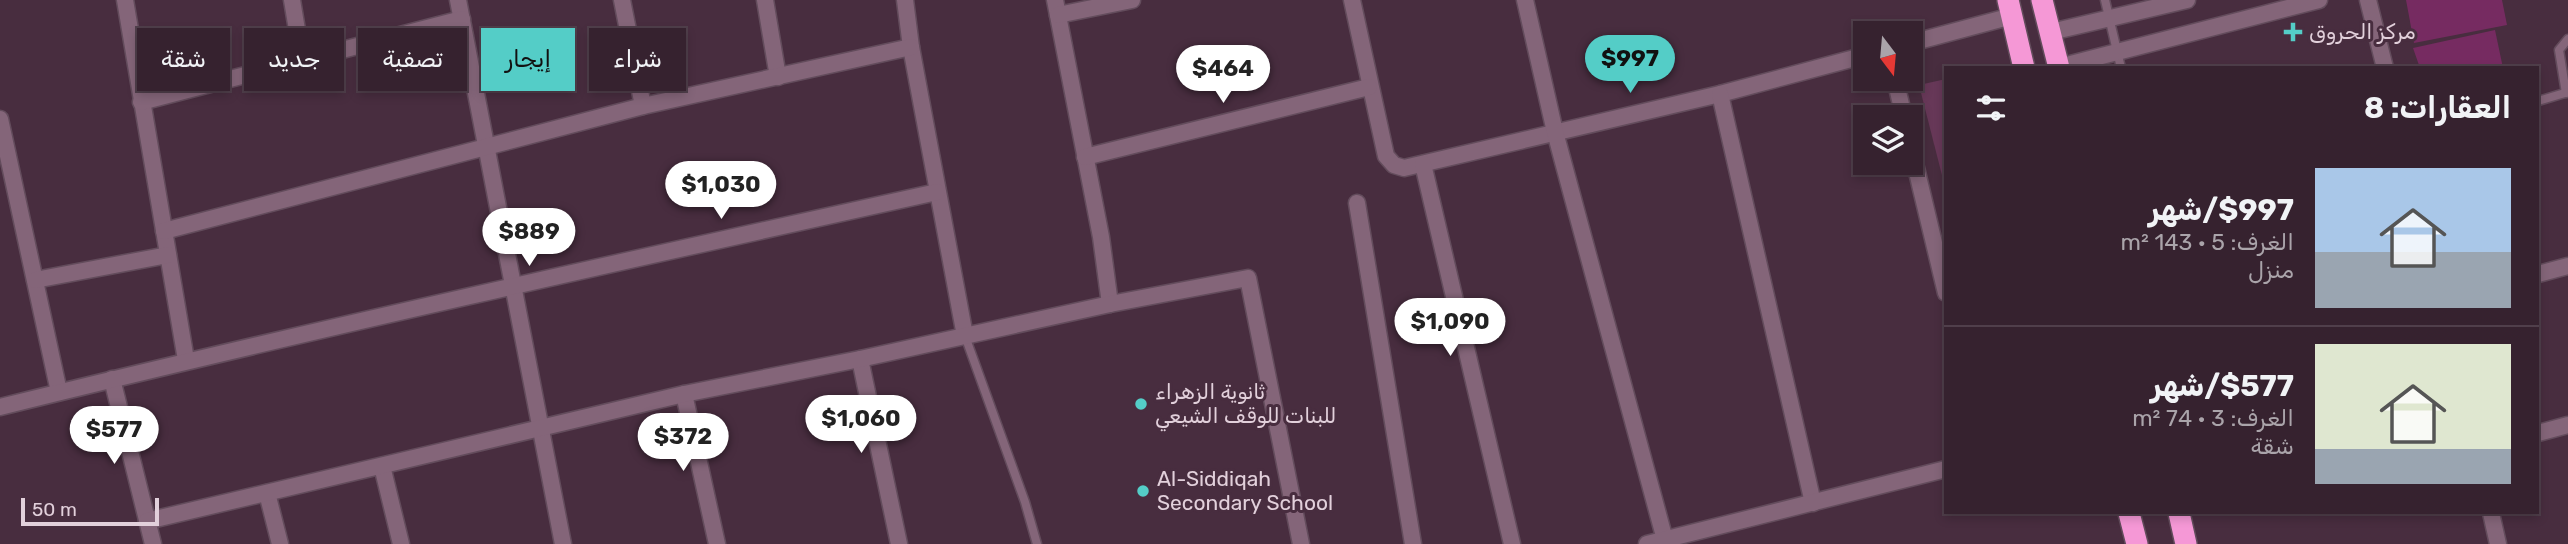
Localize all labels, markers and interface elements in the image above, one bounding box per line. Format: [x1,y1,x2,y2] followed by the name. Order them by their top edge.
[2309,19,2416,45] place label: مركز الحروق
[1853,21,1923,91] north arrow
[1853,21,1923,175] map controls
[2283,22,2303,42] marker: مركز الحروق
[137,28,230,91] chip: شقة
[244,28,344,91] chip: جديد
[358,28,467,91] chip: تصفية
[481,28,575,91] chip: إيجار
[589,28,686,91] chip: شراء
[1589,36,1671,95] pin: $997
[1601,44,1659,72] text: $997
[1182,46,1264,105] pin: $464
[1192,54,1254,82] text: $464
[1972,89,2010,127] icon: filters
[2364,90,2511,126] text: العقارات: 8
[1853,105,1923,175] button: layers
[664,162,778,221] pin: $1,030
[681,170,761,198] text: $1,030
[2149,192,2294,228] text: $997/شهر
[2371,196,2455,280] icon: home
[488,208,570,268] pin: $889
[498,217,560,245] text: $889
[2120,228,2294,256] text: الغرف: 5 · 143 m²
[2248,256,2294,284] text: منزل
[1393,298,1507,358] pin: $1,090
[1410,307,1490,335] text: $1,090
[2150,368,2294,404] text: $577/شهر
[2371,372,2455,456] icon: home
[1155,379,1336,432] place label: ثانوية الزهراء للبنات للوقف الشيعي
[804,396,918,455] pin: $1,060
[1133,396,1149,412] marker: ثانوية الزهراء للبنات للوقف الشيعي
[821,404,901,432] text: $1,060
[2132,404,2294,432] text: الغرف: 3 · 74 m²
[73,406,155,466] pin: $577
[642,414,724,473] pin: $372
[86,415,142,443] text: $577
[654,422,712,450] text: $372
[2250,432,2294,460] text: شقة
[1157,466,1333,515] place label: Al-Siddiqah Secondary School
[1135,483,1151,499] marker: Al-Siddiqah Secondary School
[21,495,159,527] scale bar
[32,498,77,521] text: 50 m

